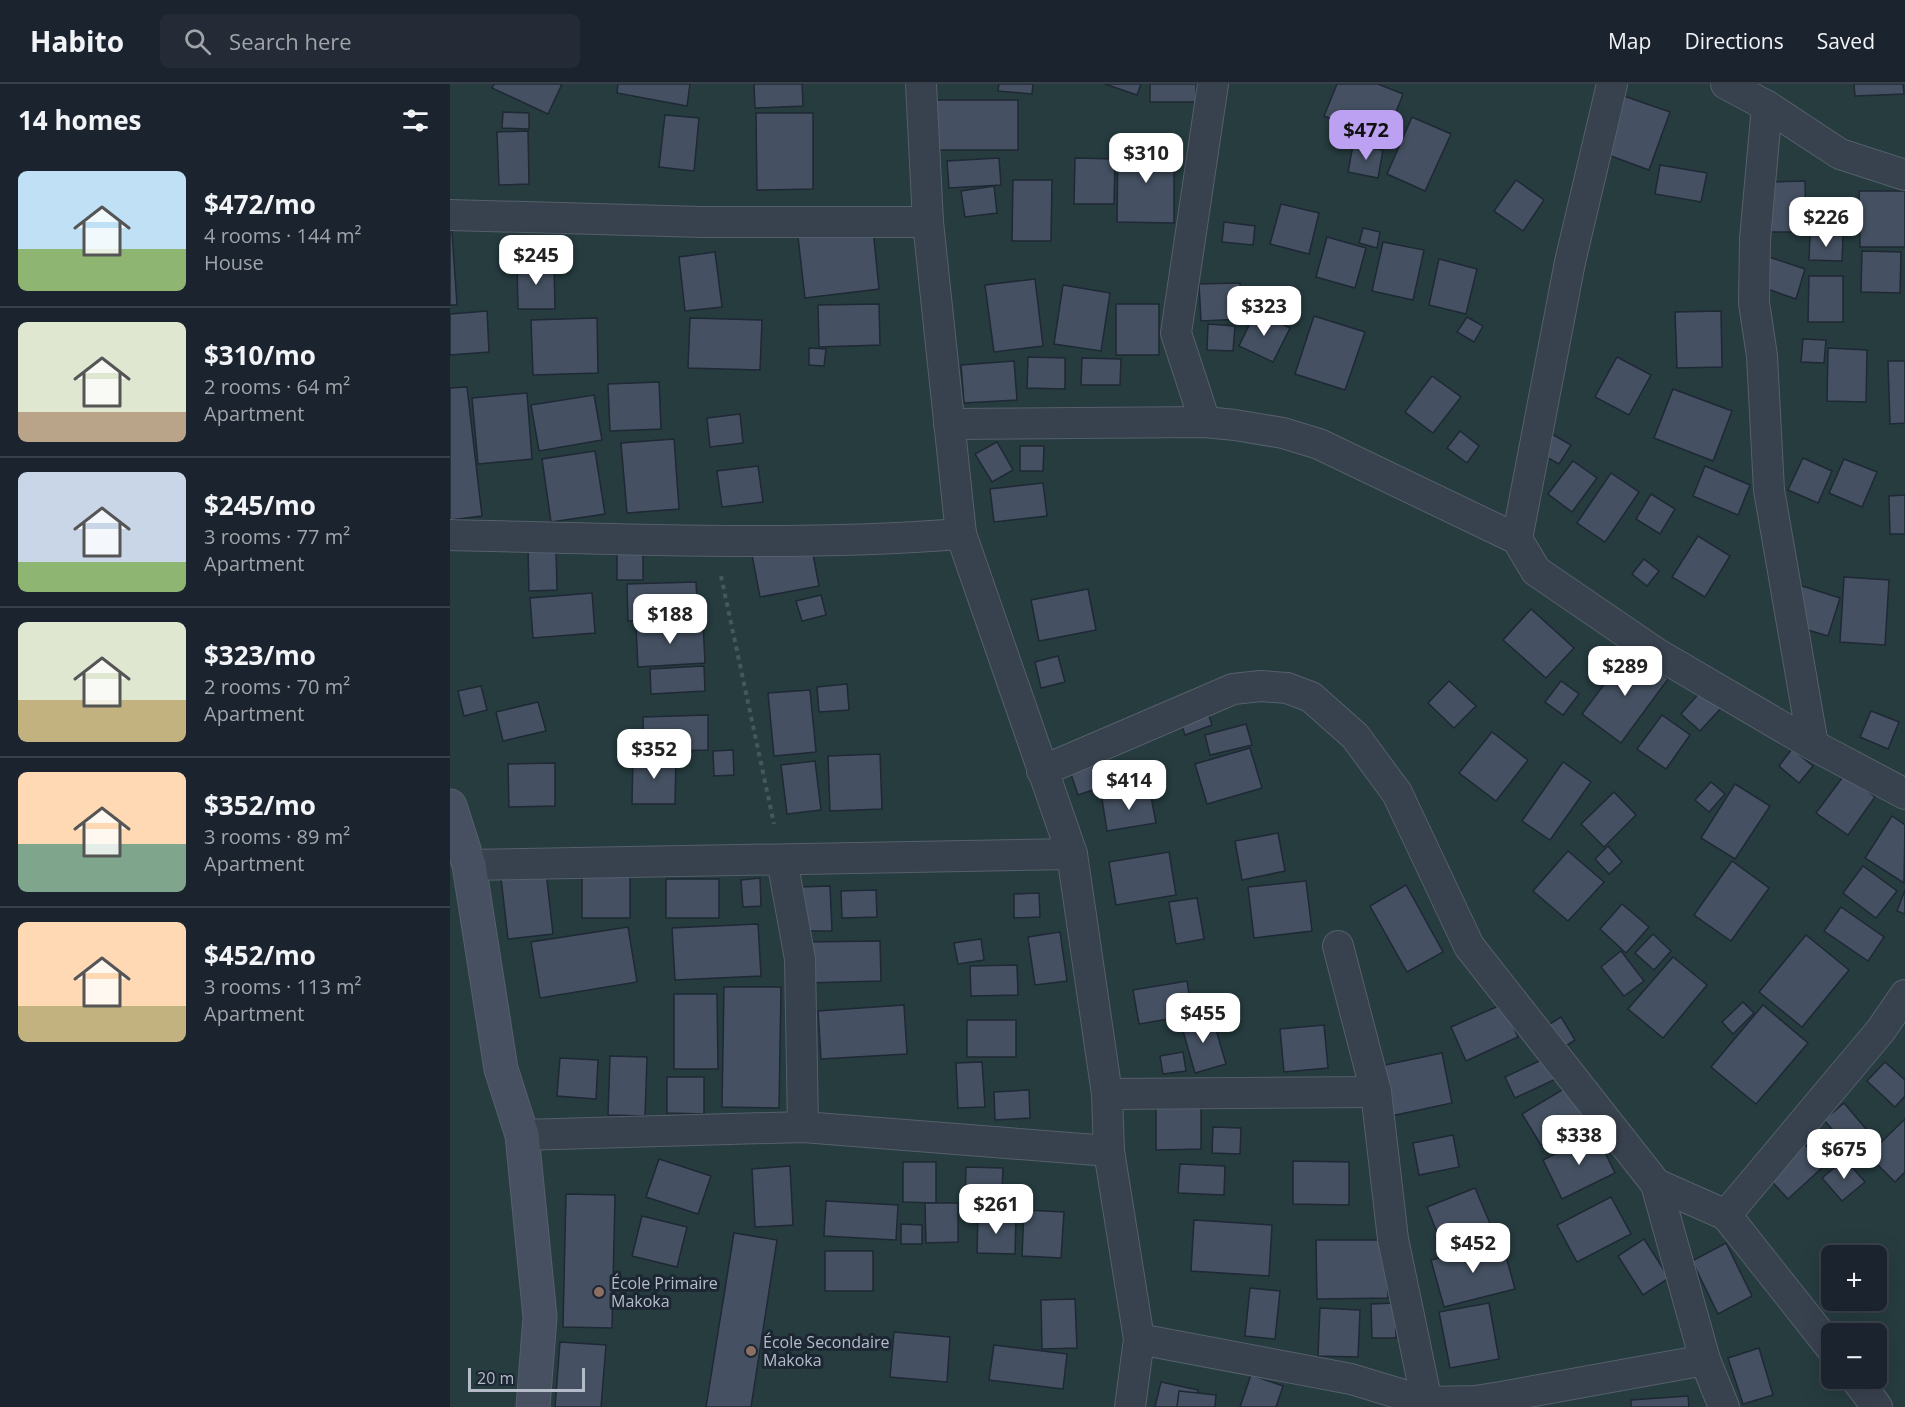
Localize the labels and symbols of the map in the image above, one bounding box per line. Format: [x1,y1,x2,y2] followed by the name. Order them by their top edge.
[1330,110,1402,161] pin: $472
[1110,133,1182,184] pin: $310
[1790,197,1862,248] pin: $226
[500,235,572,286] pin: $245
[1228,286,1300,337] pin: $323
[634,594,706,645] pin: $188
[1589,646,1661,697] pin: $289
[618,729,690,780] pin: $352
[1093,760,1165,811] pin: $414
[1167,993,1239,1044] pin: $455
[1543,1115,1615,1166] pin: $338
[1808,1129,1880,1180] pin: $675
[960,1184,1032,1235] pin: $261
[1437,1223,1509,1274] pin: $452
[611,1272,718,1312] place label: École Primaire Makoka
[592,1285,606,1299] marker: École Primaire Makoka
[763,1331,889,1371] place label: École Secondaire Makoka
[744,1344,758,1358] marker: École Secondaire Makoka
[468,1365,585,1392] scale bar

